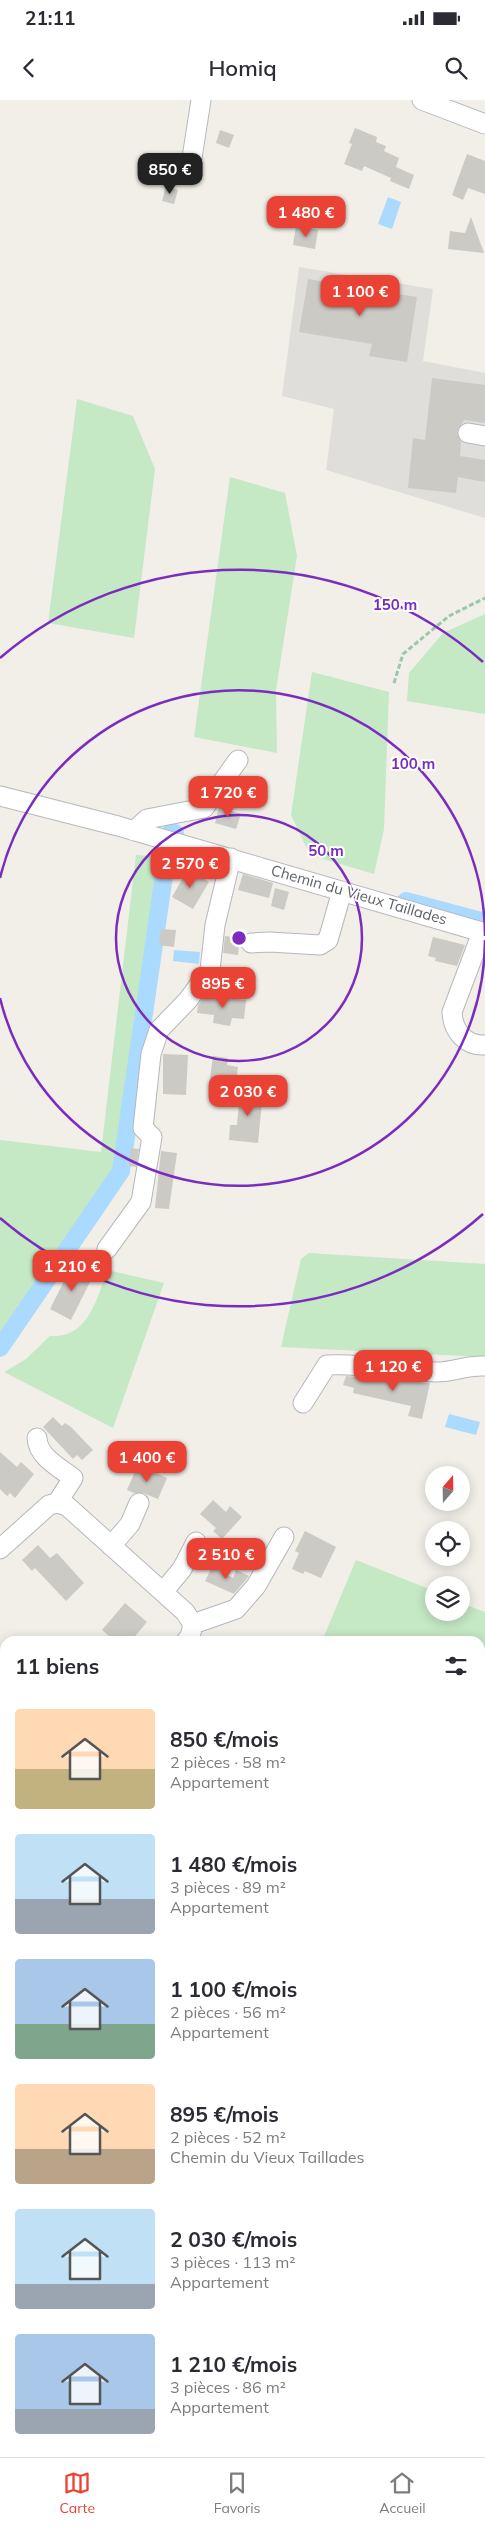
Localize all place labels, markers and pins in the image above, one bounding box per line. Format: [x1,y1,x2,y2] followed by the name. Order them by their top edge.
[135,152,205,195] pin: 850 €
[260,196,352,238] pin: 1 480 €
[314,274,406,317] pin: 1 100 €
[182,776,274,818] pin: 1 720 €
[144,846,236,889] pin: 2 570 €
[230,929,248,947] centre of rings
[188,966,258,1009] pin: 895 €
[202,1074,294,1117] pin: 2 030 €
[26,1250,118,1292] pin: 1 210 €
[347,1350,439,1392] pin: 1 120 €
[101,1440,193,1483] pin: 1 400 €
[180,1538,272,1580] pin: 2 510 €

